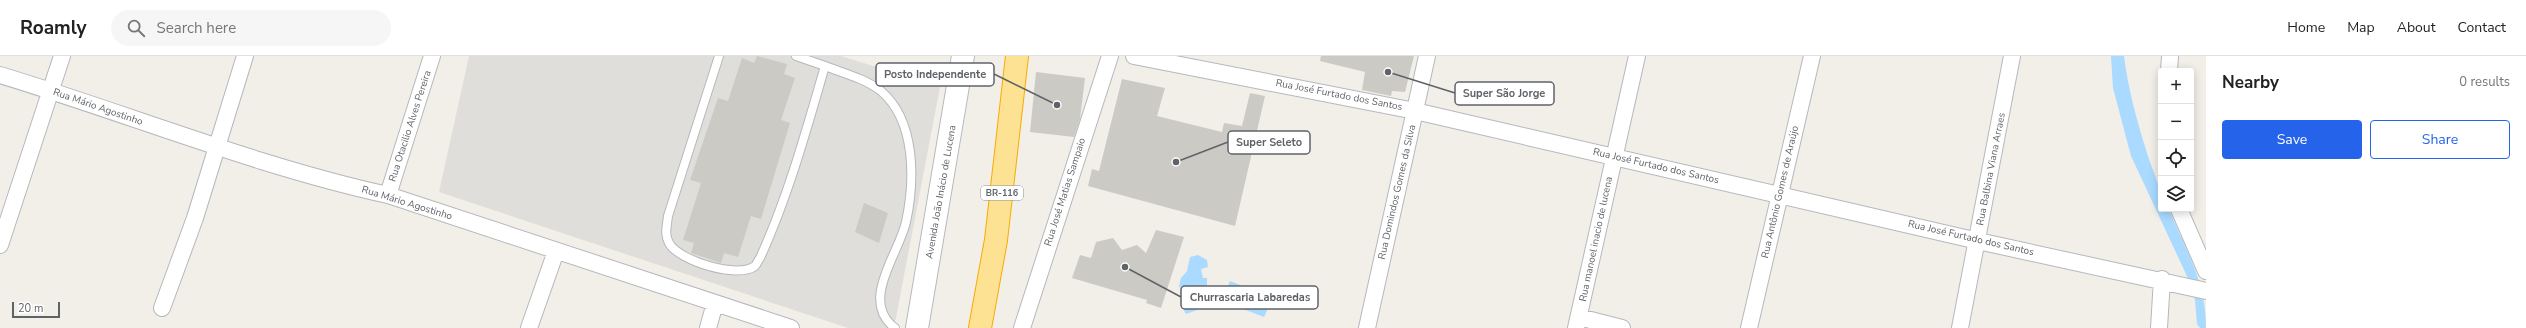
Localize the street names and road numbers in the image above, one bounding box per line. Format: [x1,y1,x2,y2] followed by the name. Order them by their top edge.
[385,69,435,183] street label: Rua Otacilio Alves Pereira
[1274,76,1404,114] street label: Rua José Furtado dos Santos
[51,85,145,129] street label: Rua Mário Agostinho
[1973,111,2009,227] street label: Rua Balbina Viana Arraes
[1375,123,1419,261] street label: Rua Domindos Gomes da Silva
[922,124,960,260] street label: Avenida João Inácio de Lucena
[1758,124,1802,260] street label: Rua Antônio Gomes de Araújo
[1041,136,1089,248] street label: Rua José Matias Sampaio
[1592,145,1721,187] street label: Rua José Furtado dos Santos
[1576,175,1616,303] street label: Rua manoel inacio de lucena
[360,183,455,224] street label: Rua Mário Agostinho
[981,186,1023,200] road number: BR-116
[1907,217,2036,259] street label: Rua José Furtado dos Santos

